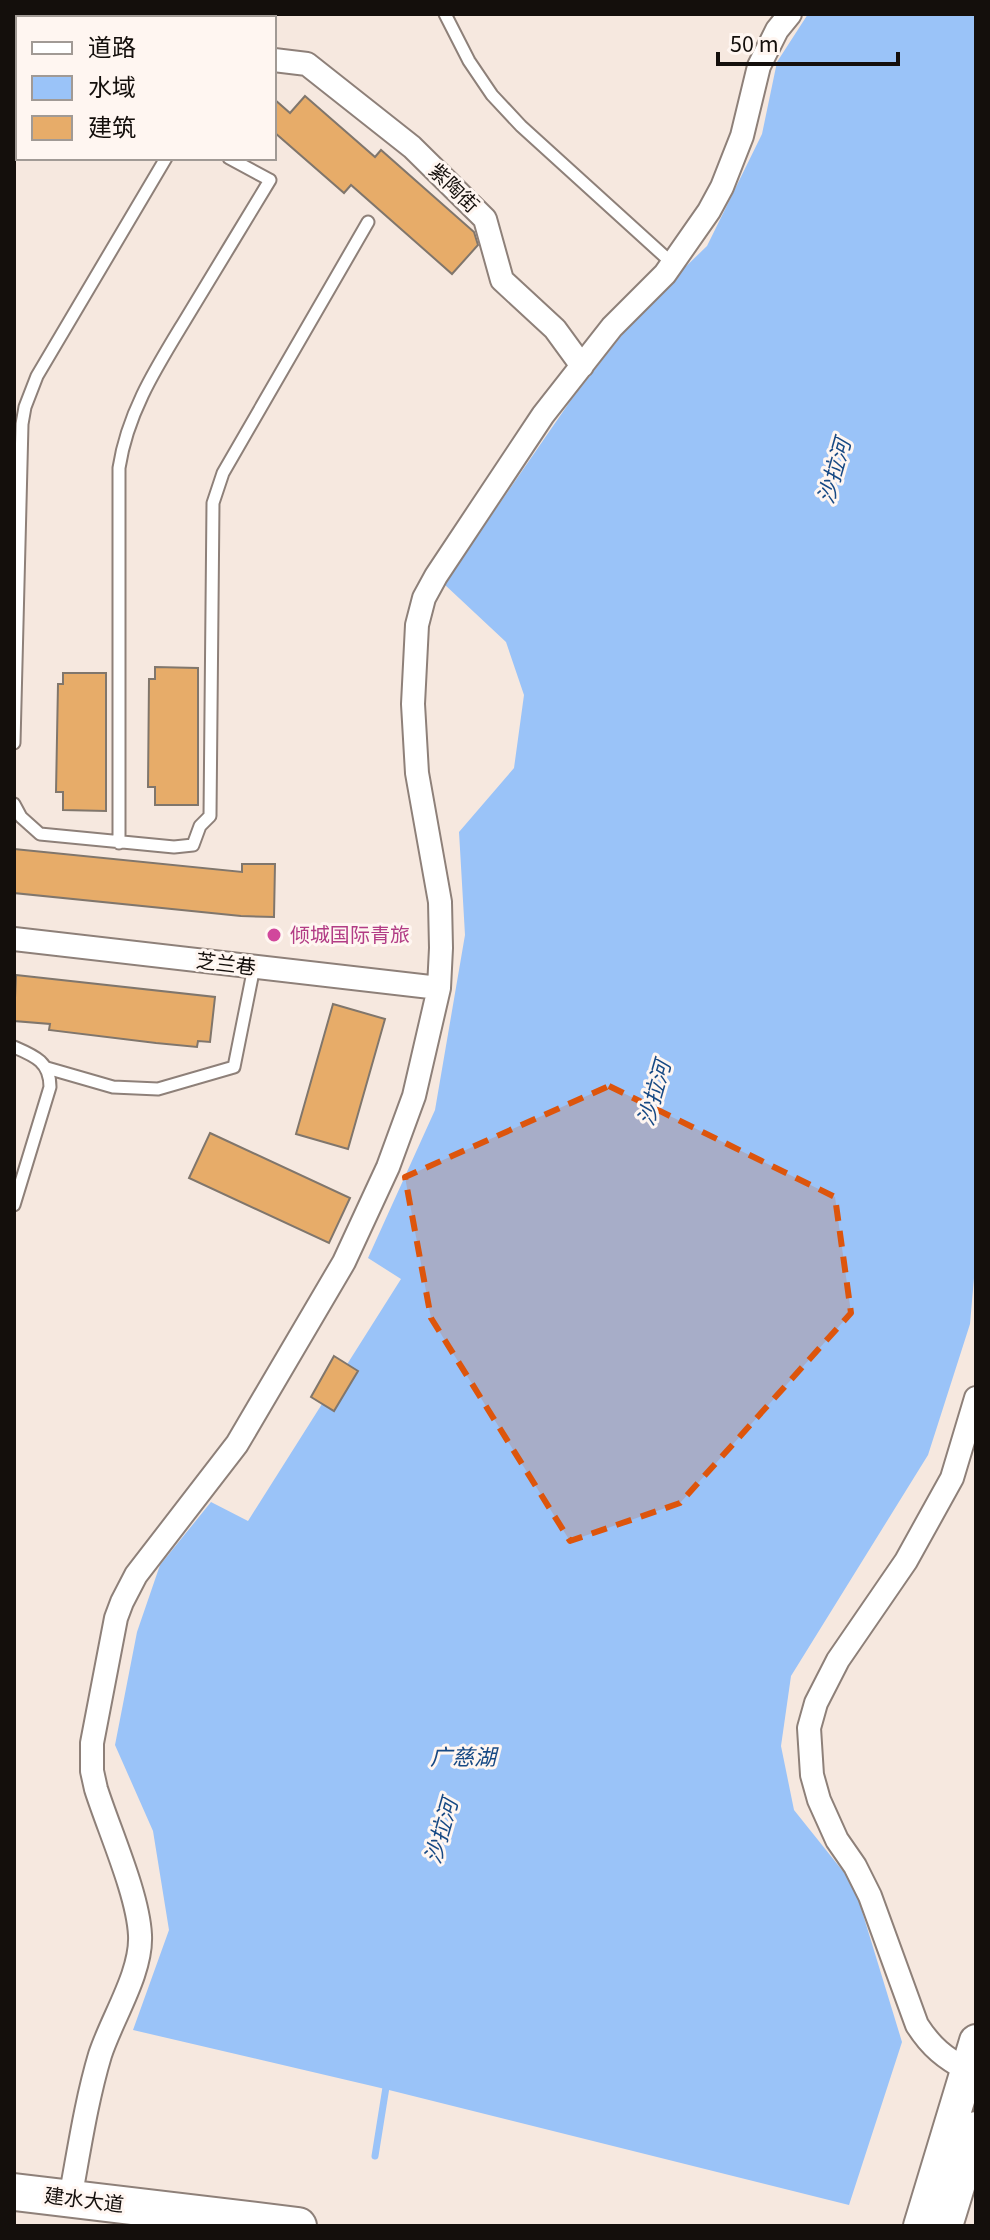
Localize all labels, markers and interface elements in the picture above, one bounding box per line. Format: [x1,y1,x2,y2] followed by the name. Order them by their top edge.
[16,16,276,160] legend
[718,16,898,66] scale bar
[730,27,779,62] text: 50 m
[88,31,136,66] text: 道路
[88,71,136,106] text: 水域
[88,111,136,146] text: 建筑
[422,158,485,220] street label: 紫陶街
[810,431,861,507] water label: 沙拉河
[290,922,410,950] place label: 倾城国际青旅
[265,926,283,944] marker: 倾城国际青旅
[194,947,257,983] street label: 芝兰巷
[630,1053,681,1129] water label: 沙拉河
[430,1742,499,1774] water label: 广慈湖
[417,1791,468,1867] water label: 沙拉河
[42,2182,125,2220] street label: 建水大道

